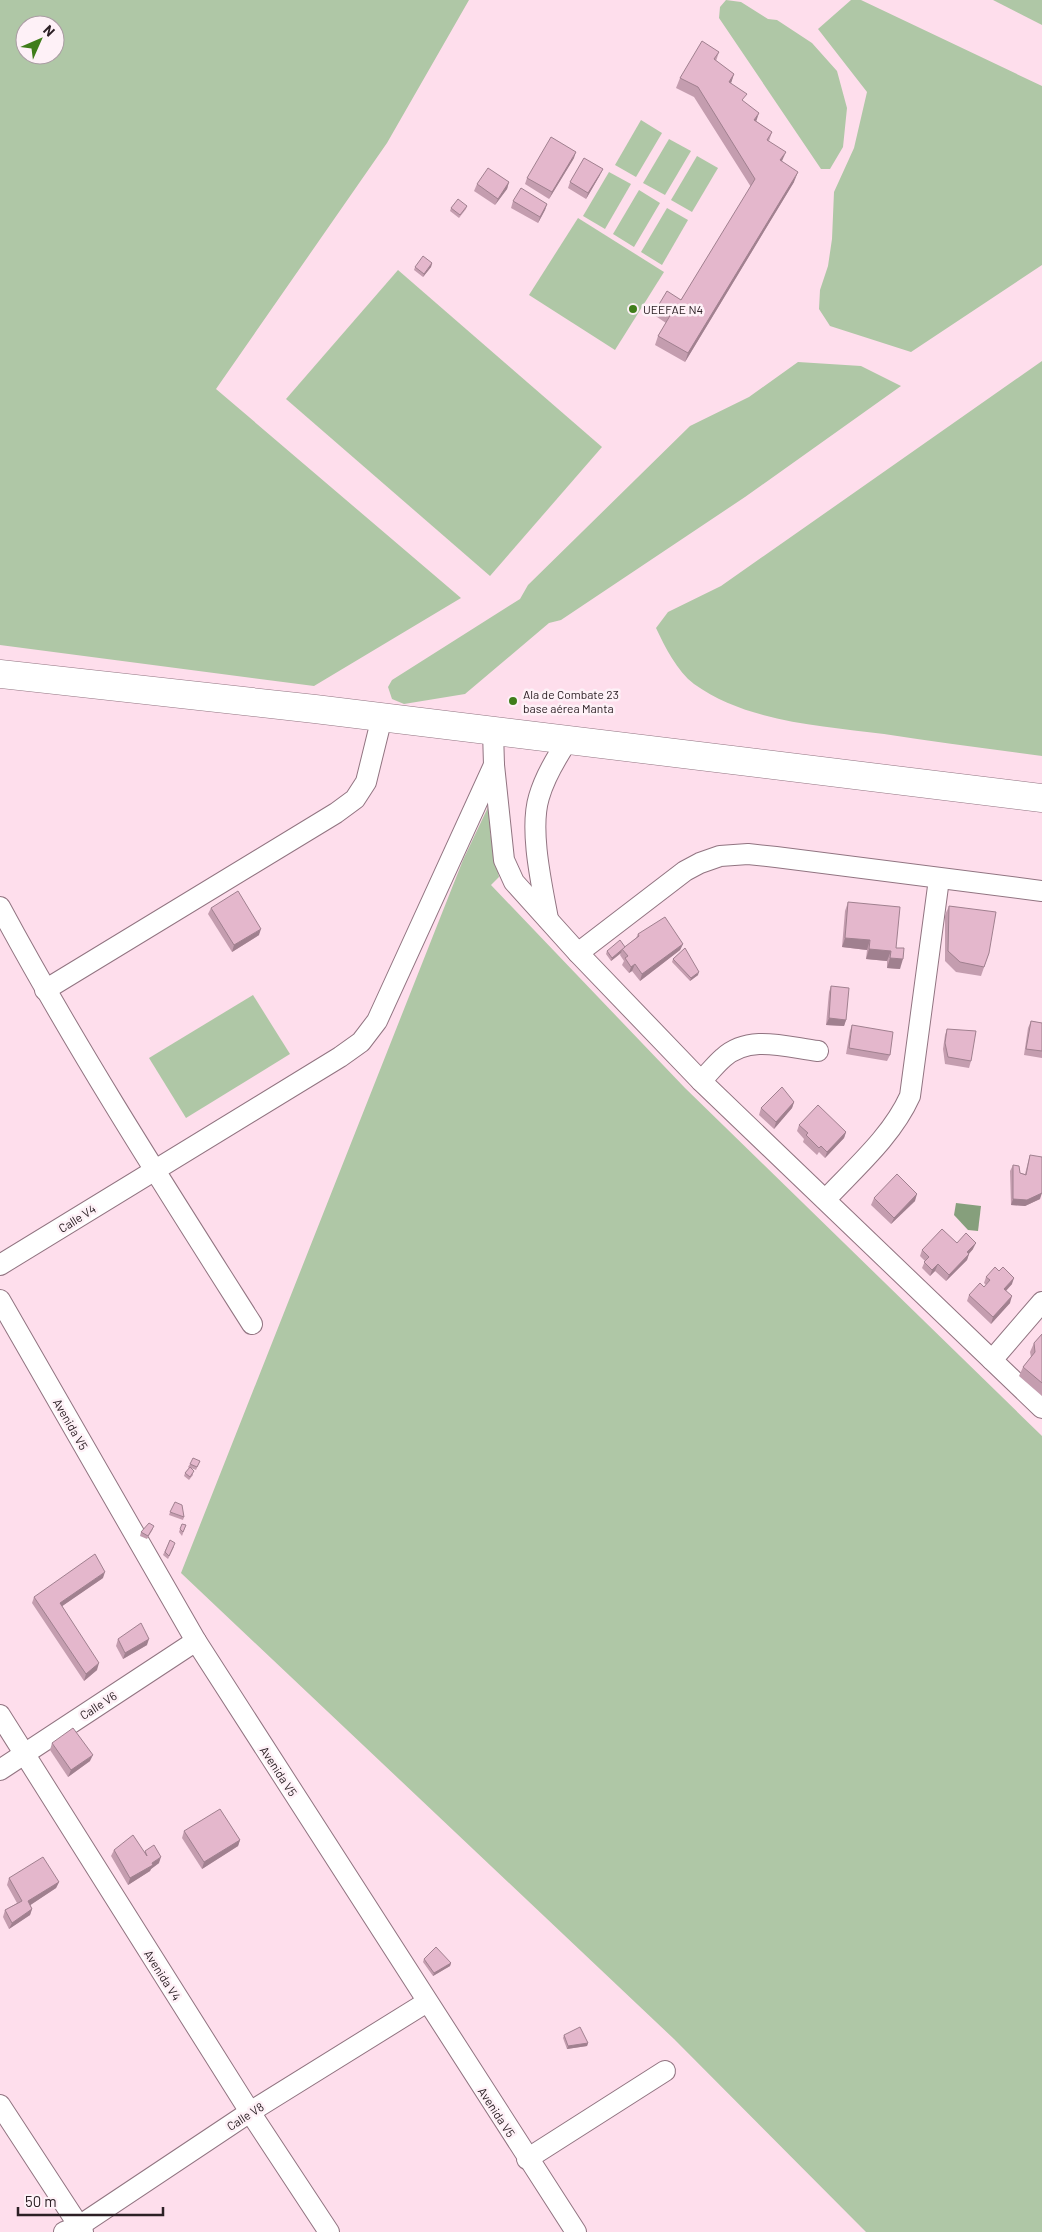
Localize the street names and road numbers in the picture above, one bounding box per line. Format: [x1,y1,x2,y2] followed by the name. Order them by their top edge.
[56,1201,98,1235] street label: Calle V4
[51,1396,91,1452] street label: Avenida V5
[77,1688,119,1722] street label: Calle V6
[258,1743,300,1799] street label: Avenida V5
[142,1947,184,2003] street label: Avenida V4
[476,2084,518,2140] street label: Avenida V5
[224,2099,266,2133] street label: Calle V8

